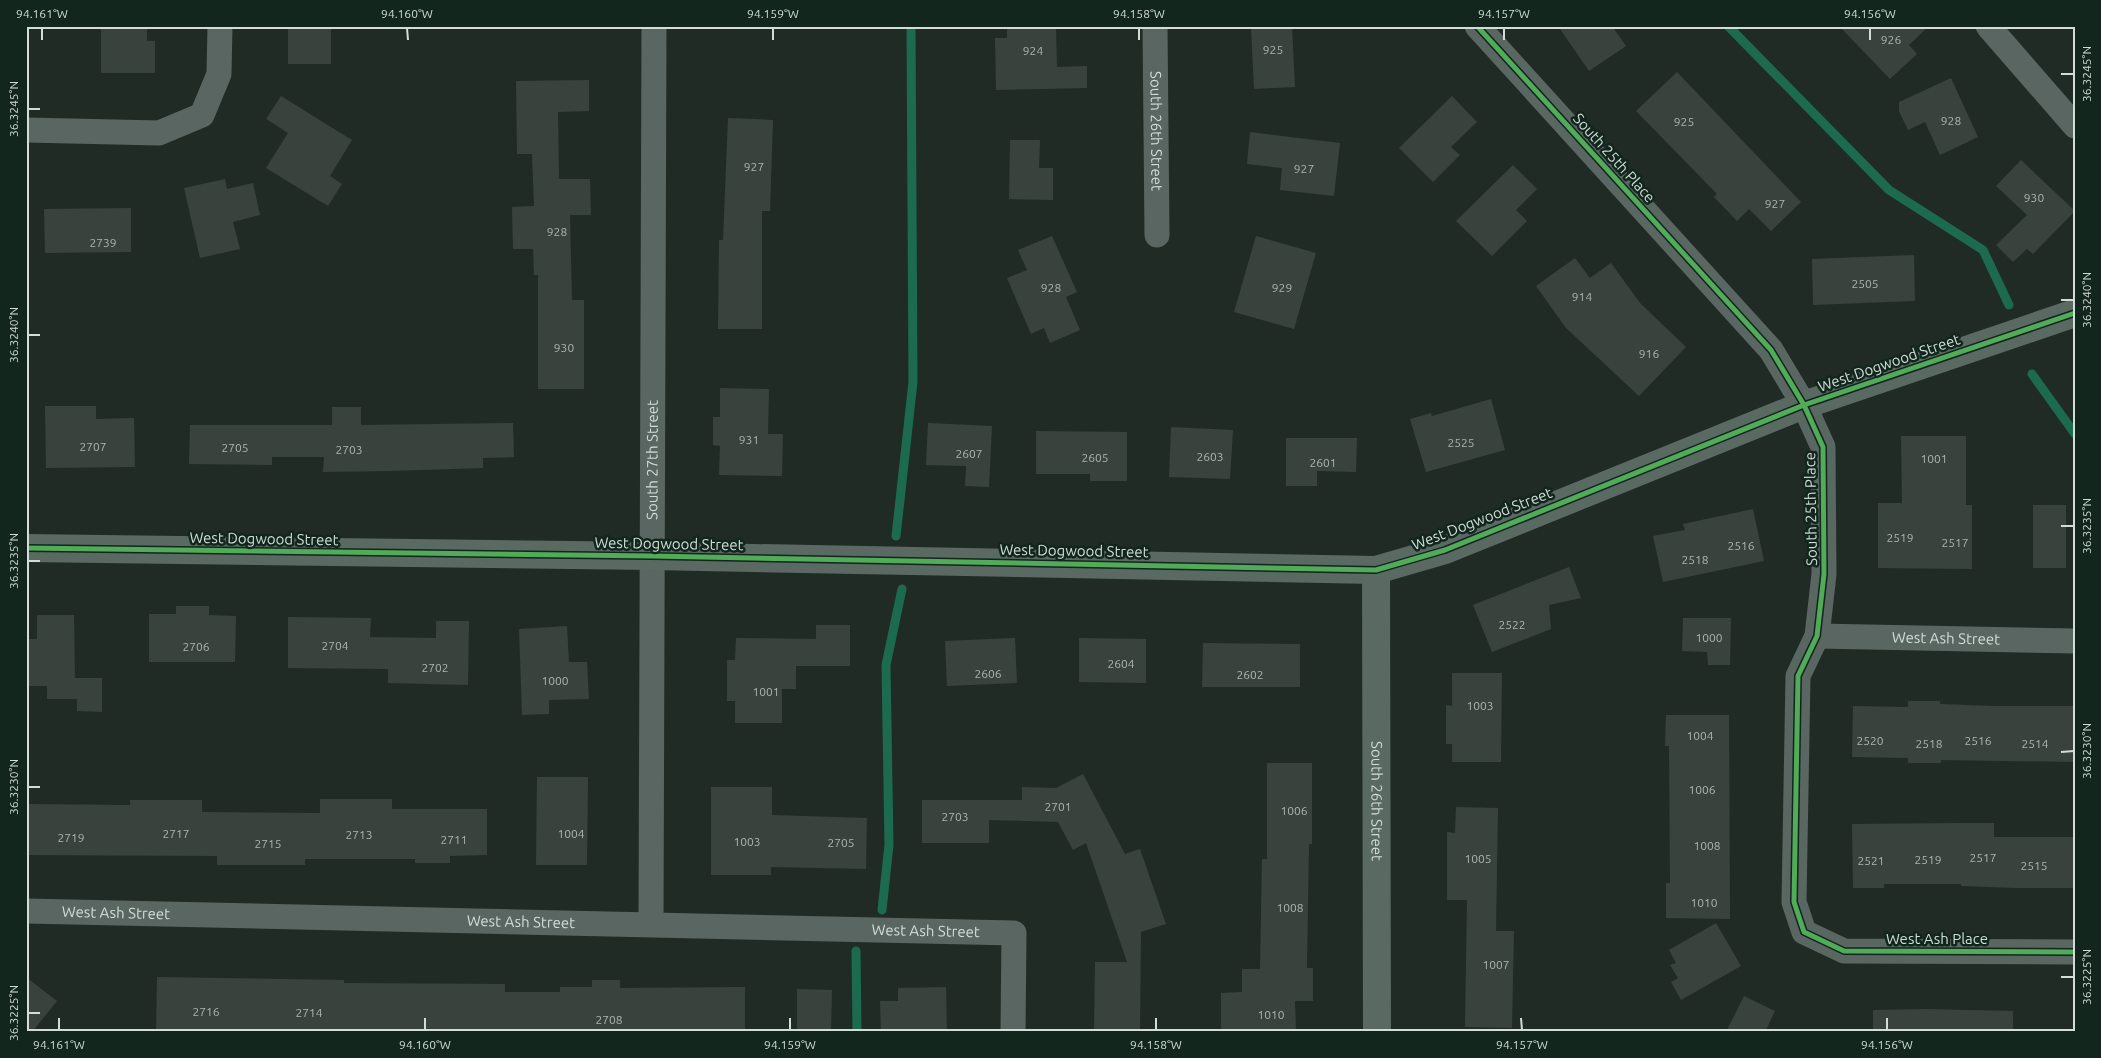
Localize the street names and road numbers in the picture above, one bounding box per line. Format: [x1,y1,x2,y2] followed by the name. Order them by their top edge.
[1147,71,1166,191] street label: South 26th Street
[1570,110,1659,206] street label: South 25th Place
[1816,330,1962,395] street label: West Dogwood Street
[643,400,661,520] street label: South 27th Street
[1801,452,1820,566] street label: South 25th Place
[1409,484,1555,553] street label: West Dogwood Street
[189,529,339,548] street label: West Dogwood Street
[594,534,744,553] street label: West Dogwood Street
[999,541,1149,560] street label: West Dogwood Street
[1892,628,2000,648] street label: West Ash Street
[1368,741,1386,861] street label: South 26th Street
[62,903,170,922] street label: West Ash Street
[467,912,575,931] street label: West Ash Street
[872,921,980,940] street label: West Ash Street
[1886,930,1988,947] street label: West Ash Place

